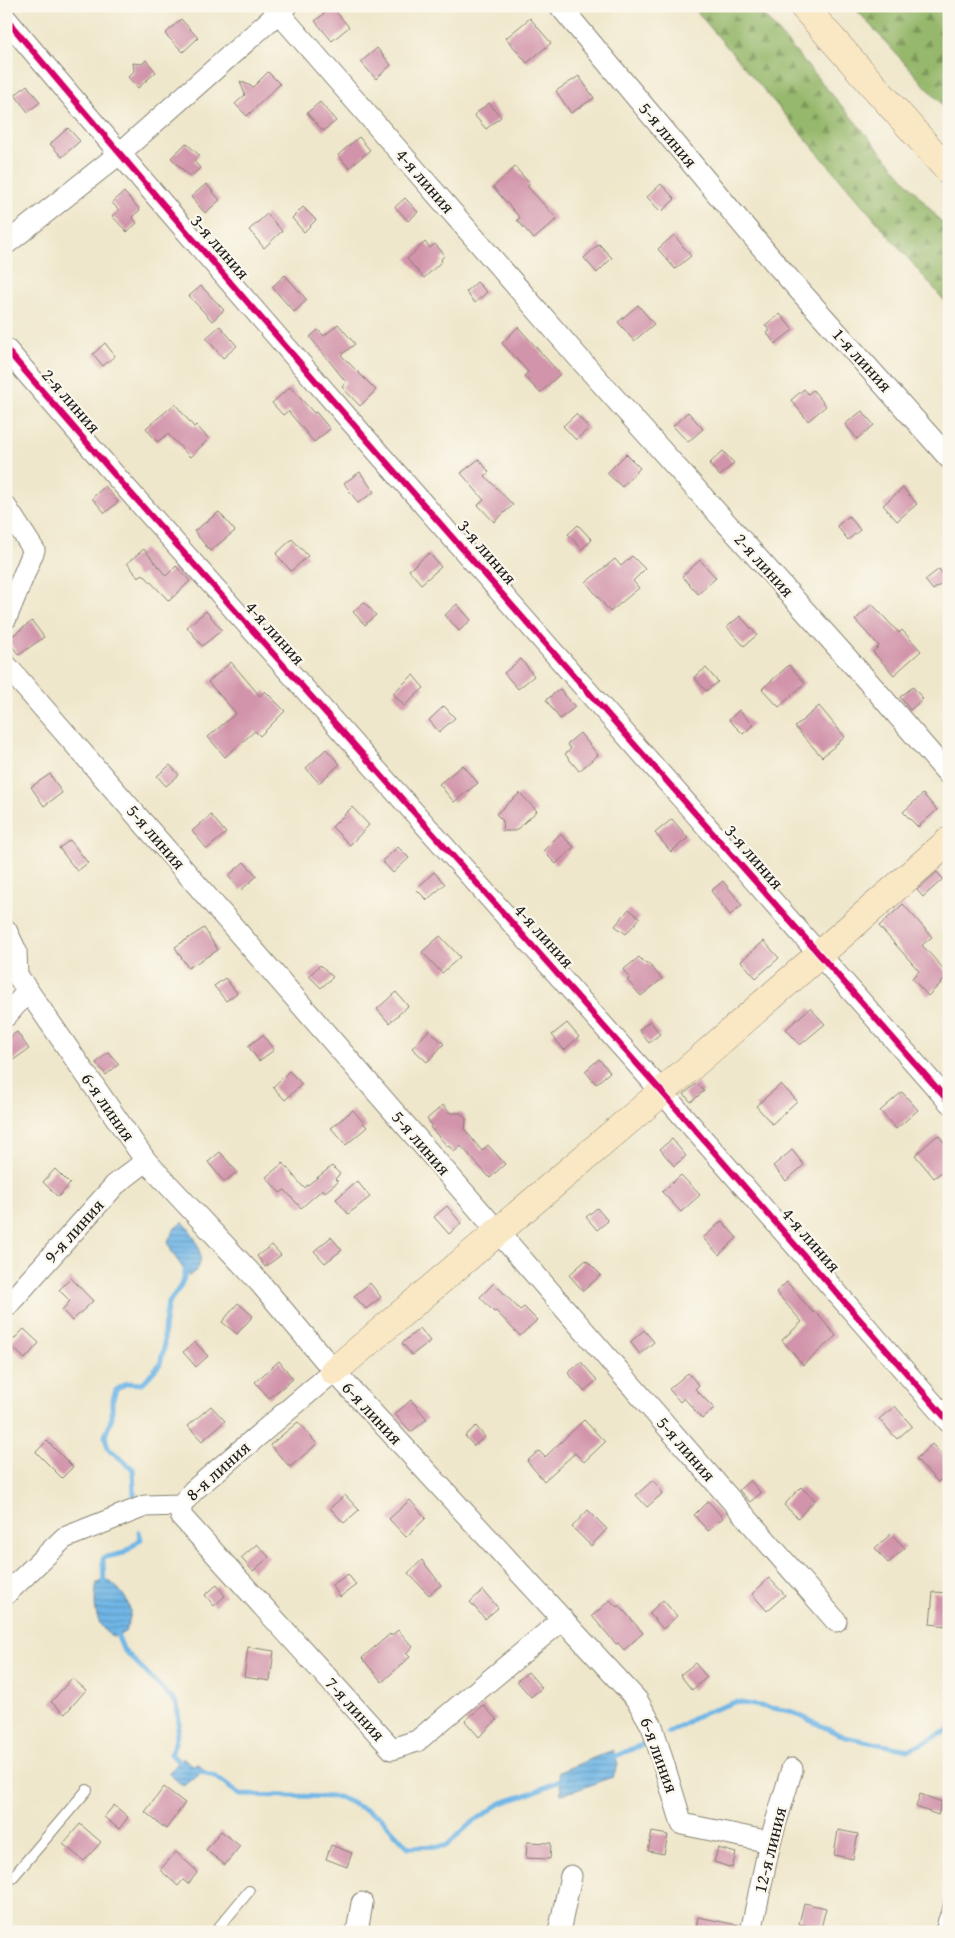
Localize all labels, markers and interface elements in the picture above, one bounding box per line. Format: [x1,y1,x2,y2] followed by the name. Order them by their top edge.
[633,96,704,174] street label: 5-я линия
[389,142,461,219] street label: 4-я линия
[184,208,256,285] street label: 3-я линия
[826,321,899,398] street label: 1-я линия
[35,362,107,439] street label: 2-я линия
[451,513,523,590] street label: 3-я линия
[728,526,801,603] street label: 2-я линия
[239,594,312,671] street label: 4-я линия
[120,798,192,875] street label: 5-я линия
[718,818,790,895] street label: 3-я линия
[508,897,581,974] street label: 4-я линия
[75,1067,142,1147] street label: 6-я линия
[385,1104,457,1181] street label: 5-я линия
[37,1192,110,1269] street label: 9-я линия
[775,1201,847,1278] street label: 4-я линия
[336,1375,409,1451] street label: 6-я линия
[650,1410,722,1487] street label: 5-я линия
[179,1434,256,1507] street label: 8-я линия
[319,1670,392,1747] street label: 7-я линия
[633,1713,686,1796] street label: 6-я линия
[746,1804,793,1896] street label: 12-я линия

